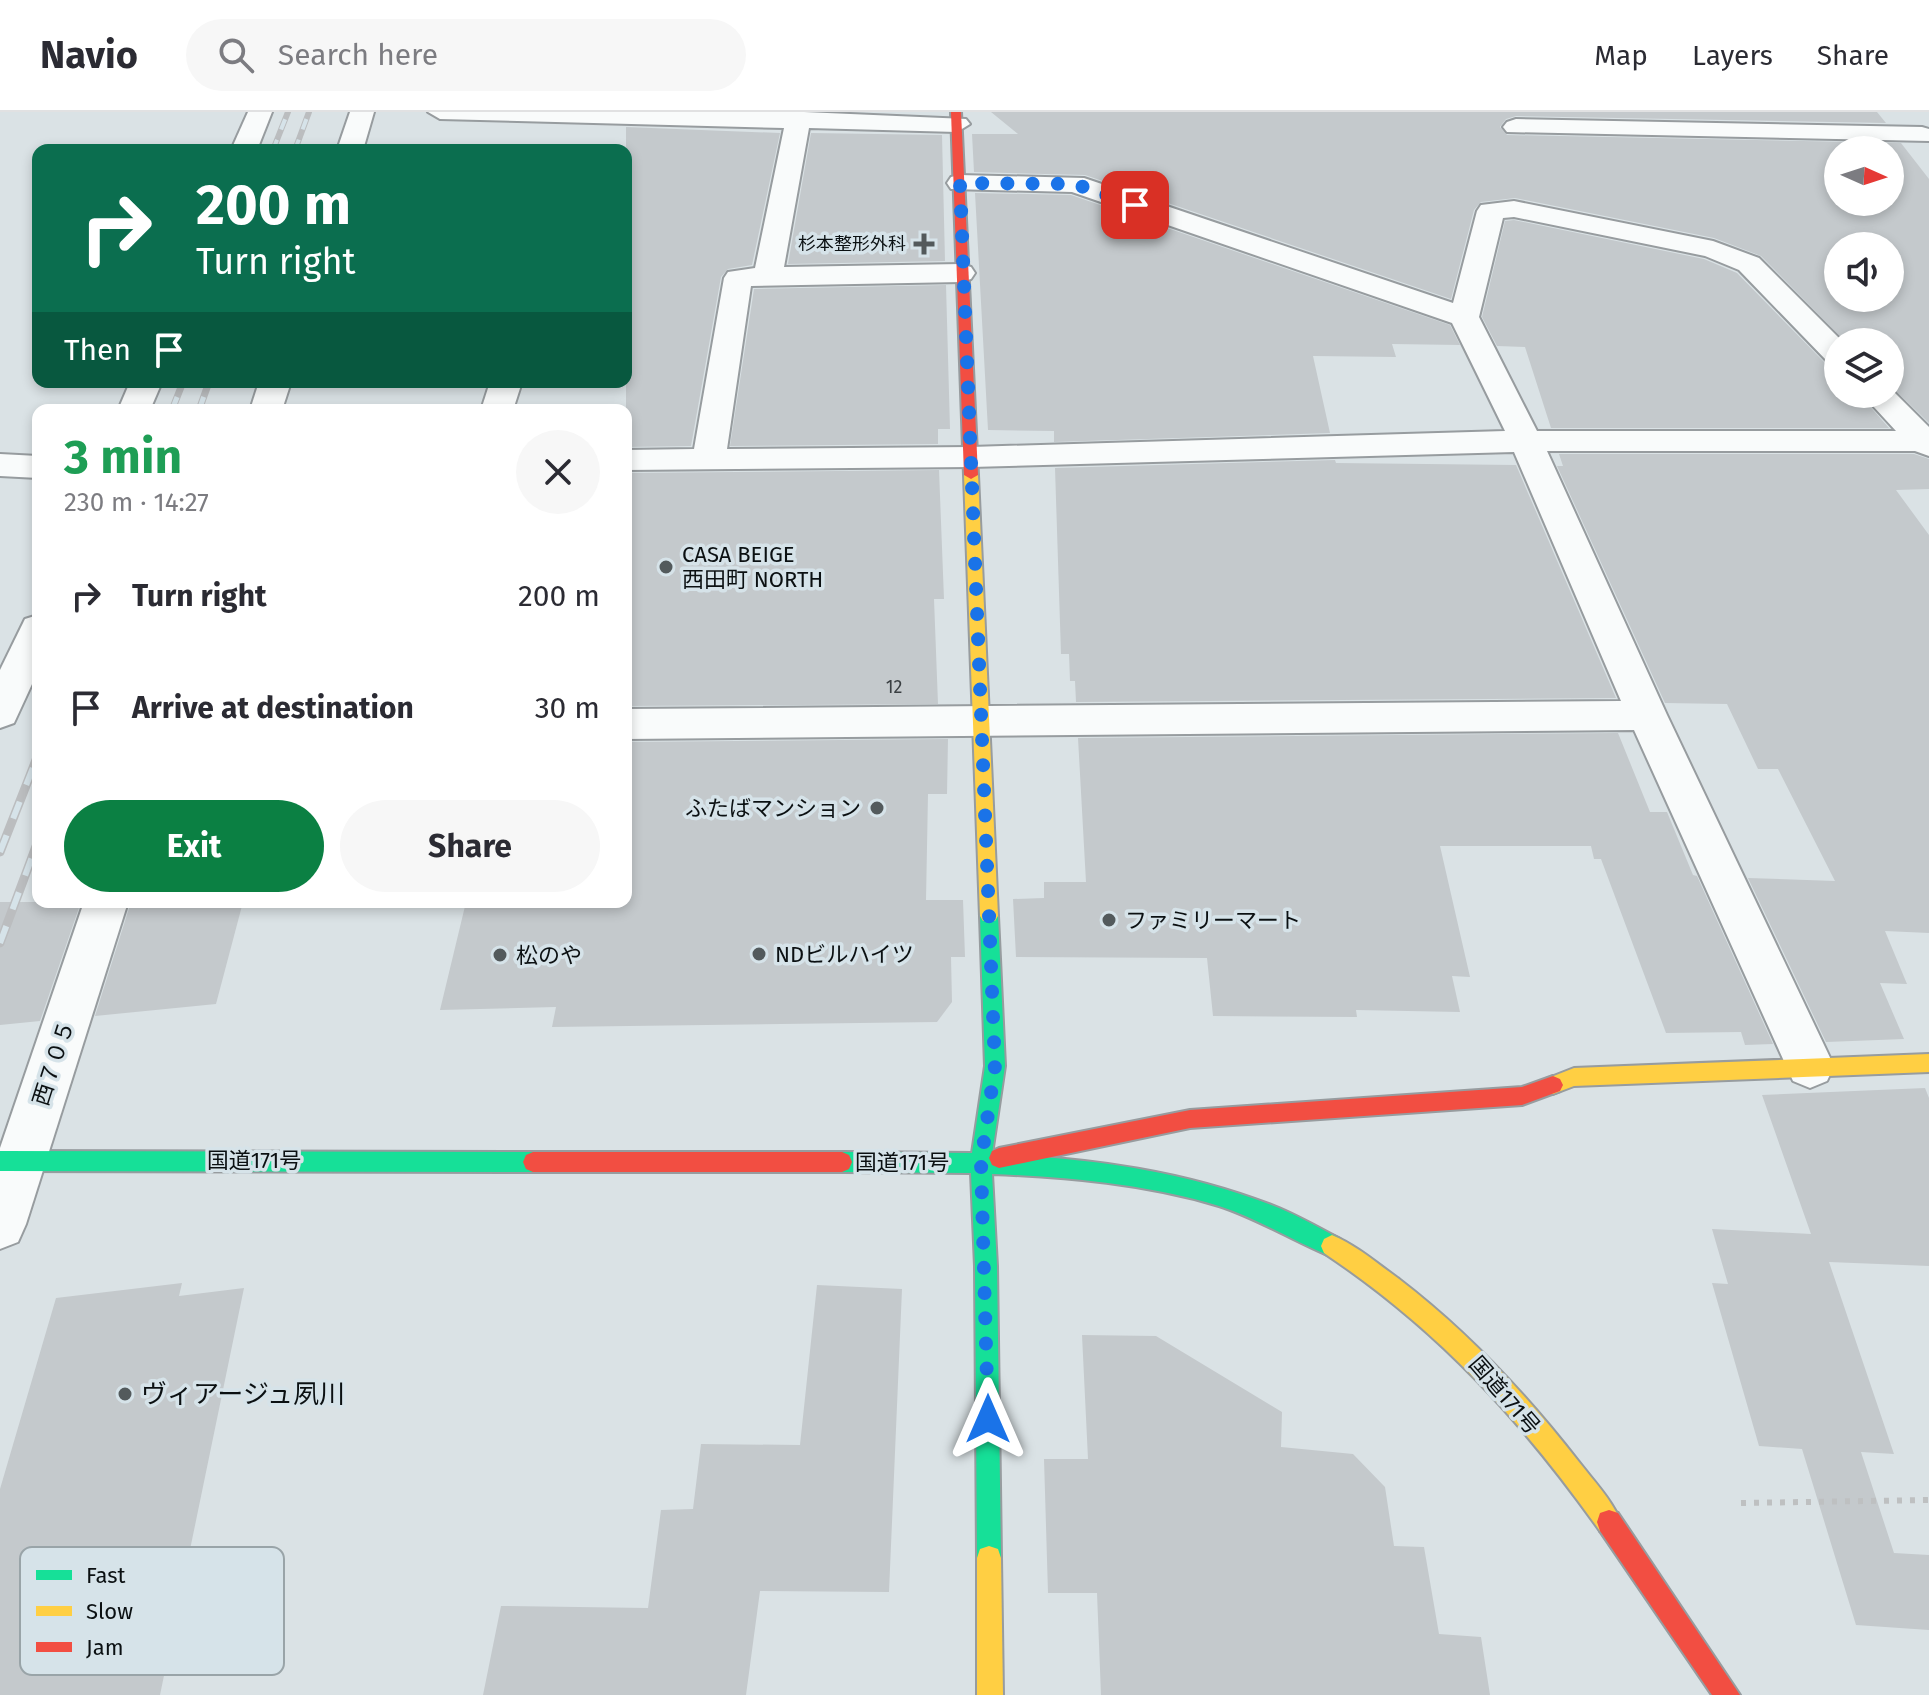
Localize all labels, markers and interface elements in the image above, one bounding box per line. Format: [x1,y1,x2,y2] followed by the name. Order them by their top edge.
[186,19,746,91] search box
[40,32,138,78] text: Navio
[214,33,258,77] icon: search
[278,37,438,73] text: Search here
[1594,39,1648,72] text: Map
[1692,39,1773,72] text: Layers
[1817,39,1889,72] text: Share
[1824,136,1904,216] north arrow
[1824,136,1904,408] map controls
[1101,171,1169,239] pin
[196,172,351,239] text: 200 m
[64,176,168,280] icon: right
[1113,183,1157,227] icon: arrive
[1824,232,1904,312] button: sound
[798,233,906,255] place label: 杉本整形外科
[913,233,935,255] marker: 杉本整形外科
[196,240,356,284] text: Turn right
[147,328,191,372] icon: arrive
[1824,328,1904,408] button: layers
[64,332,131,368] text: Then
[64,428,182,486] text: 3 min
[516,430,600,514] button: close
[64,487,209,518] text: 230 m · 14:27
[682,541,823,593] place label: CASA BEIGE 西田町 NORTH
[657,558,675,576] marker: CASA BEIGE 西田町 NORTH
[64,574,108,618] icon: right
[132,578,267,614] text: Turn right
[518,578,600,614] text: 200 m
[886,676,902,698] house number: 12
[64,686,108,730] icon: arrive
[132,690,414,726] text: Arrive at destination
[535,690,600,726] text: 30 m
[685,795,861,822] place label: ふたばマンション
[868,799,886,817] marker: ふたばマンション
[64,800,324,892] button: Exit
[340,800,600,892] button: Share
[1125,907,1301,934] place label: ファミリーマート
[1100,911,1118,929] marker: ファミリーマート
[775,941,914,968] place label: NDビルハイツ
[516,942,582,969] place label: 松のや
[750,945,768,963] marker: NDビルハイツ
[491,946,509,964] marker: 松のや
[27,1017,80,1109] street label: 西７０５
[207,1147,301,1174] street label: 国道171号
[855,1149,949,1176] street label: 国道171号
[1463,1351,1546,1440] street label: 国道171号
[946,1377,1030,1461] position arrow
[141,1379,345,1410] place label: ヴィアージュ夙川
[116,1385,134,1403] marker: ヴィアージュ夙川
[20,1547,284,1675] legend
[86,1562,126,1589] text: Fast
[86,1598,133,1625] text: Slow
[86,1634,124,1661] text: Jam

